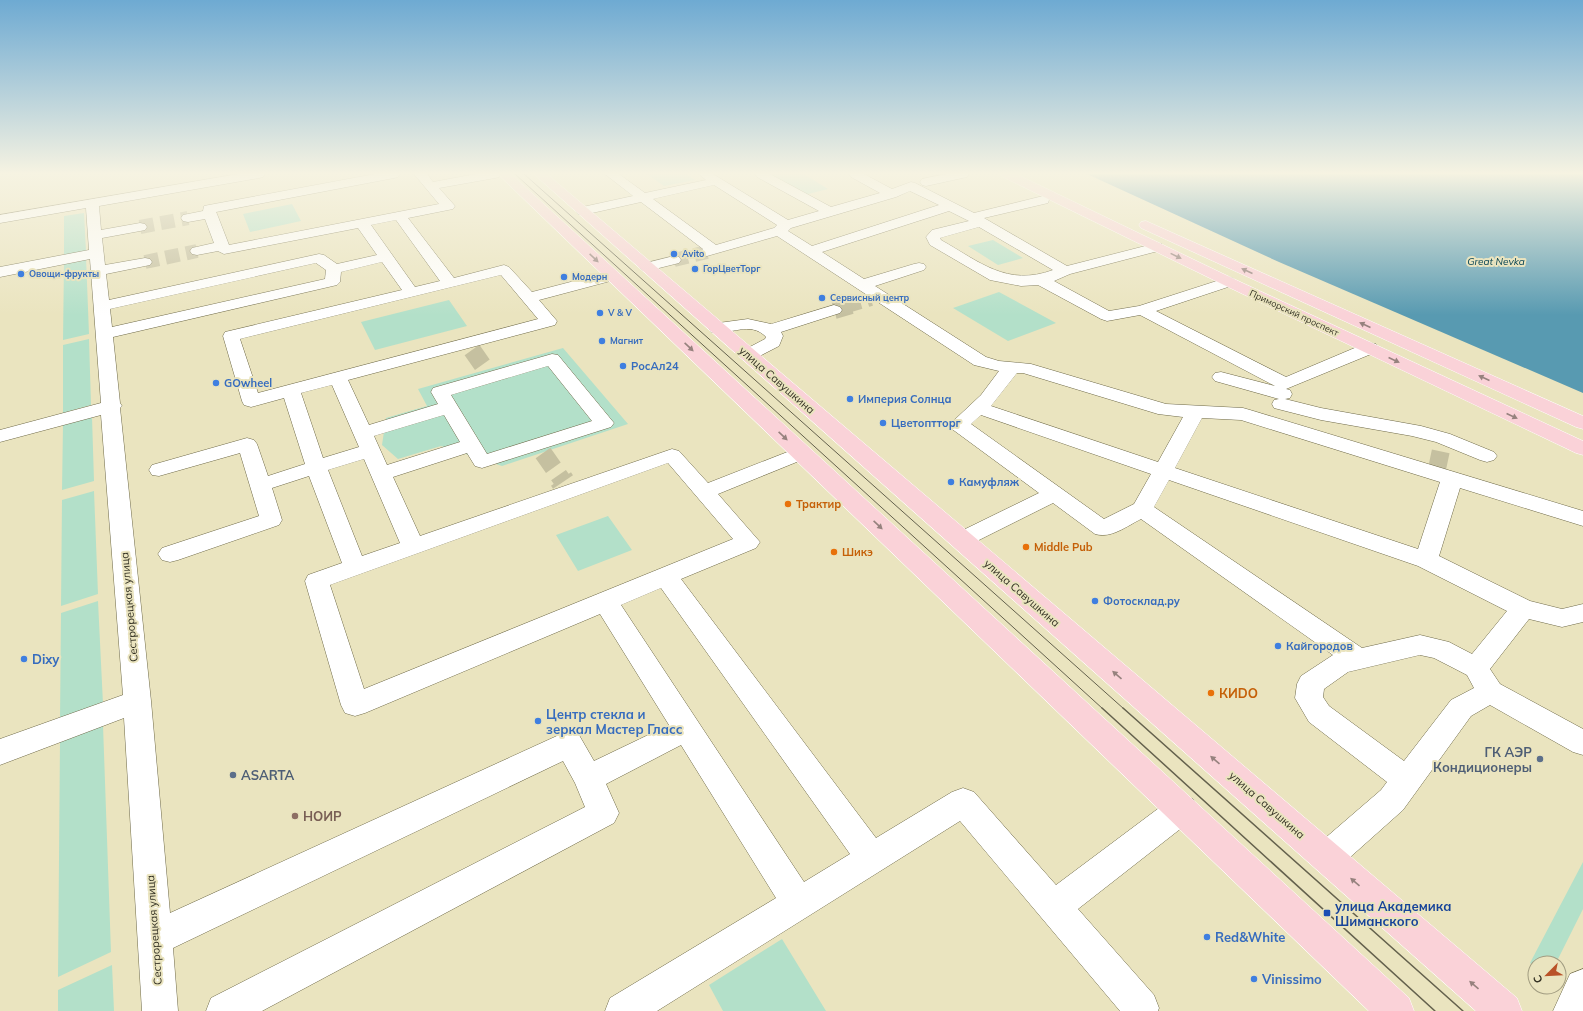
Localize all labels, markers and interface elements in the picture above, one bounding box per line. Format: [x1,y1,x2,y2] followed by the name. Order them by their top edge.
[682,248,704,259] place label: Avito
[669,249,679,259] marker: Avito
[589,253,599,263] one-way arrow
[1170,253,1181,259] one-way arrow
[1467,255,1525,268] water label: Great Nevka
[703,263,761,274] place label: ГорЦветТорг
[690,264,700,274] marker: ГорЦветТорг
[29,268,99,280] place label: Овощи-фрукты
[1241,268,1253,274] one-way arrow
[16,269,26,279] marker: Овощи-фрукты
[572,271,607,282] place label: Модерн
[559,272,569,282] marker: Модерн
[1248,287,1341,338] street label: Приморский проспект
[830,292,910,303] place label: Сервисный центр
[817,293,827,303] marker: Сервисный центр
[607,307,633,318] place label: V & V
[595,308,605,318] marker: V & V
[1360,322,1371,328] one-way arrow
[610,335,644,346] place label: Магнит
[597,336,607,346] marker: Магнит
[684,342,693,351] one-way arrow
[736,343,818,417] street label: улица Савушкина
[1389,357,1400,363] one-way arrow
[631,359,679,373] place label: РосАл24
[618,361,628,371] marker: РосАл24
[1478,375,1489,381] one-way arrow
[224,376,272,390] place label: GOwheel
[211,378,221,388] marker: GOwheel
[858,392,951,406] place label: Империя Солнца
[845,394,855,404] marker: Империя Солнца
[1506,413,1517,419] one-way arrow
[891,416,961,430] place label: Цветоптторг
[878,418,888,428] marker: Цветоптторг
[778,431,788,441] one-way arrow
[959,475,1020,489] place label: Камуфляж
[946,477,956,487] marker: Камуфляж
[796,497,841,511] place label: Трактир
[783,499,793,509] marker: Трактир
[873,520,883,530] one-way arrow
[1034,540,1093,554] place label: Middle Pub
[1021,542,1031,552] marker: Middle Pub
[842,545,873,559] place label: Шикэ
[829,547,839,557] marker: Шикэ
[117,551,141,663] street label: Сестрорецкая улица
[981,556,1063,630] street label: улица Савушкина
[1103,594,1181,608] place label: Фотосклад.ру
[1090,596,1100,606] marker: Фотосклад.ру
[1286,639,1353,653] place label: Кайгородов
[1273,641,1283,651] marker: Кайгородов
[32,651,60,668] place label: Dixy
[19,654,29,664] marker: Dixy
[1111,670,1122,679] one-way arrow
[1219,685,1258,701] place label: КИDO
[1206,688,1216,698] marker: КИDO
[546,706,683,737] place label: Центр стекла и зеркал Мастер Гласс
[533,716,543,726] marker: Центр стекла и зеркал Мастер Гласс
[1433,744,1532,775] place label: ГК АЭР Кондиционеры
[1535,754,1545,764] marker: ГК АЭР Кондиционеры
[1210,755,1220,764] one-way arrow
[241,767,295,783] place label: ASARTA
[1226,768,1308,842] street label: улица Савушкина
[228,770,238,780] marker: ASARTA
[303,808,342,824] place label: НОИР
[290,811,300,821] marker: НОИР
[143,874,165,986] street label: Сестрорецкая улица
[1350,877,1361,886] one-way arrow
[1335,898,1451,929] place label: улица Академика Шиманского
[1322,908,1332,918] marker: улица Академика Шиманского
[1215,929,1285,945] place label: Red&White
[1202,932,1212,942] marker: Red&White
[1527,955,1567,995] north arrow
[1261,971,1322,987] place label: Vinissimo
[1530,972,1546,985] text: С
[1249,974,1259,984] marker: Vinissimo
[1469,981,1480,990] one-way arrow

